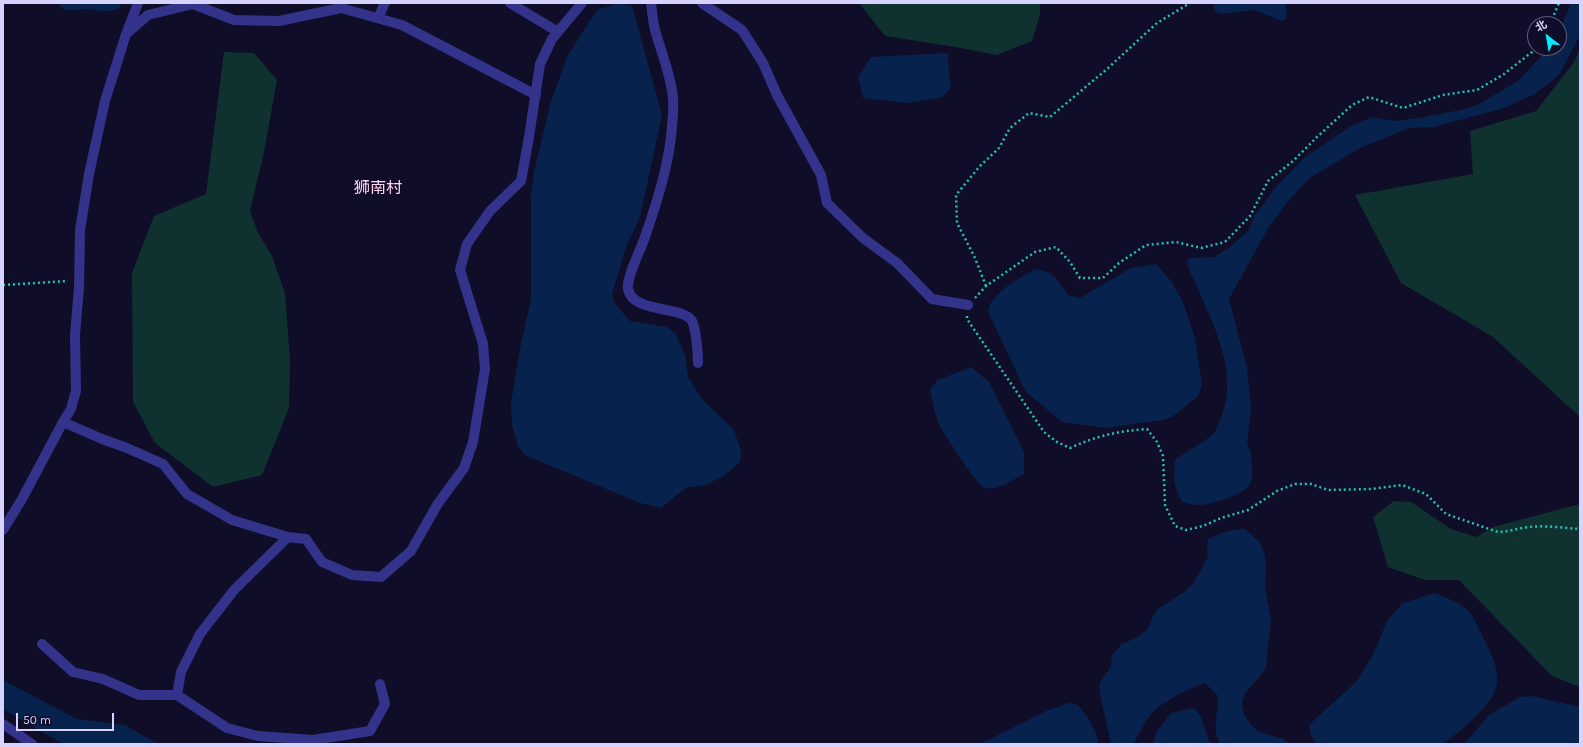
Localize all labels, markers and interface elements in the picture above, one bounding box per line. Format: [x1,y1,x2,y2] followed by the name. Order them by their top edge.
[1527,16,1567,56] north arrow
[1533,18,1549,35] text: 北
[354,178,402,198] district label: 狮南村
[18,705,116,731] scale bar
[23,713,51,727] text: 50 m

